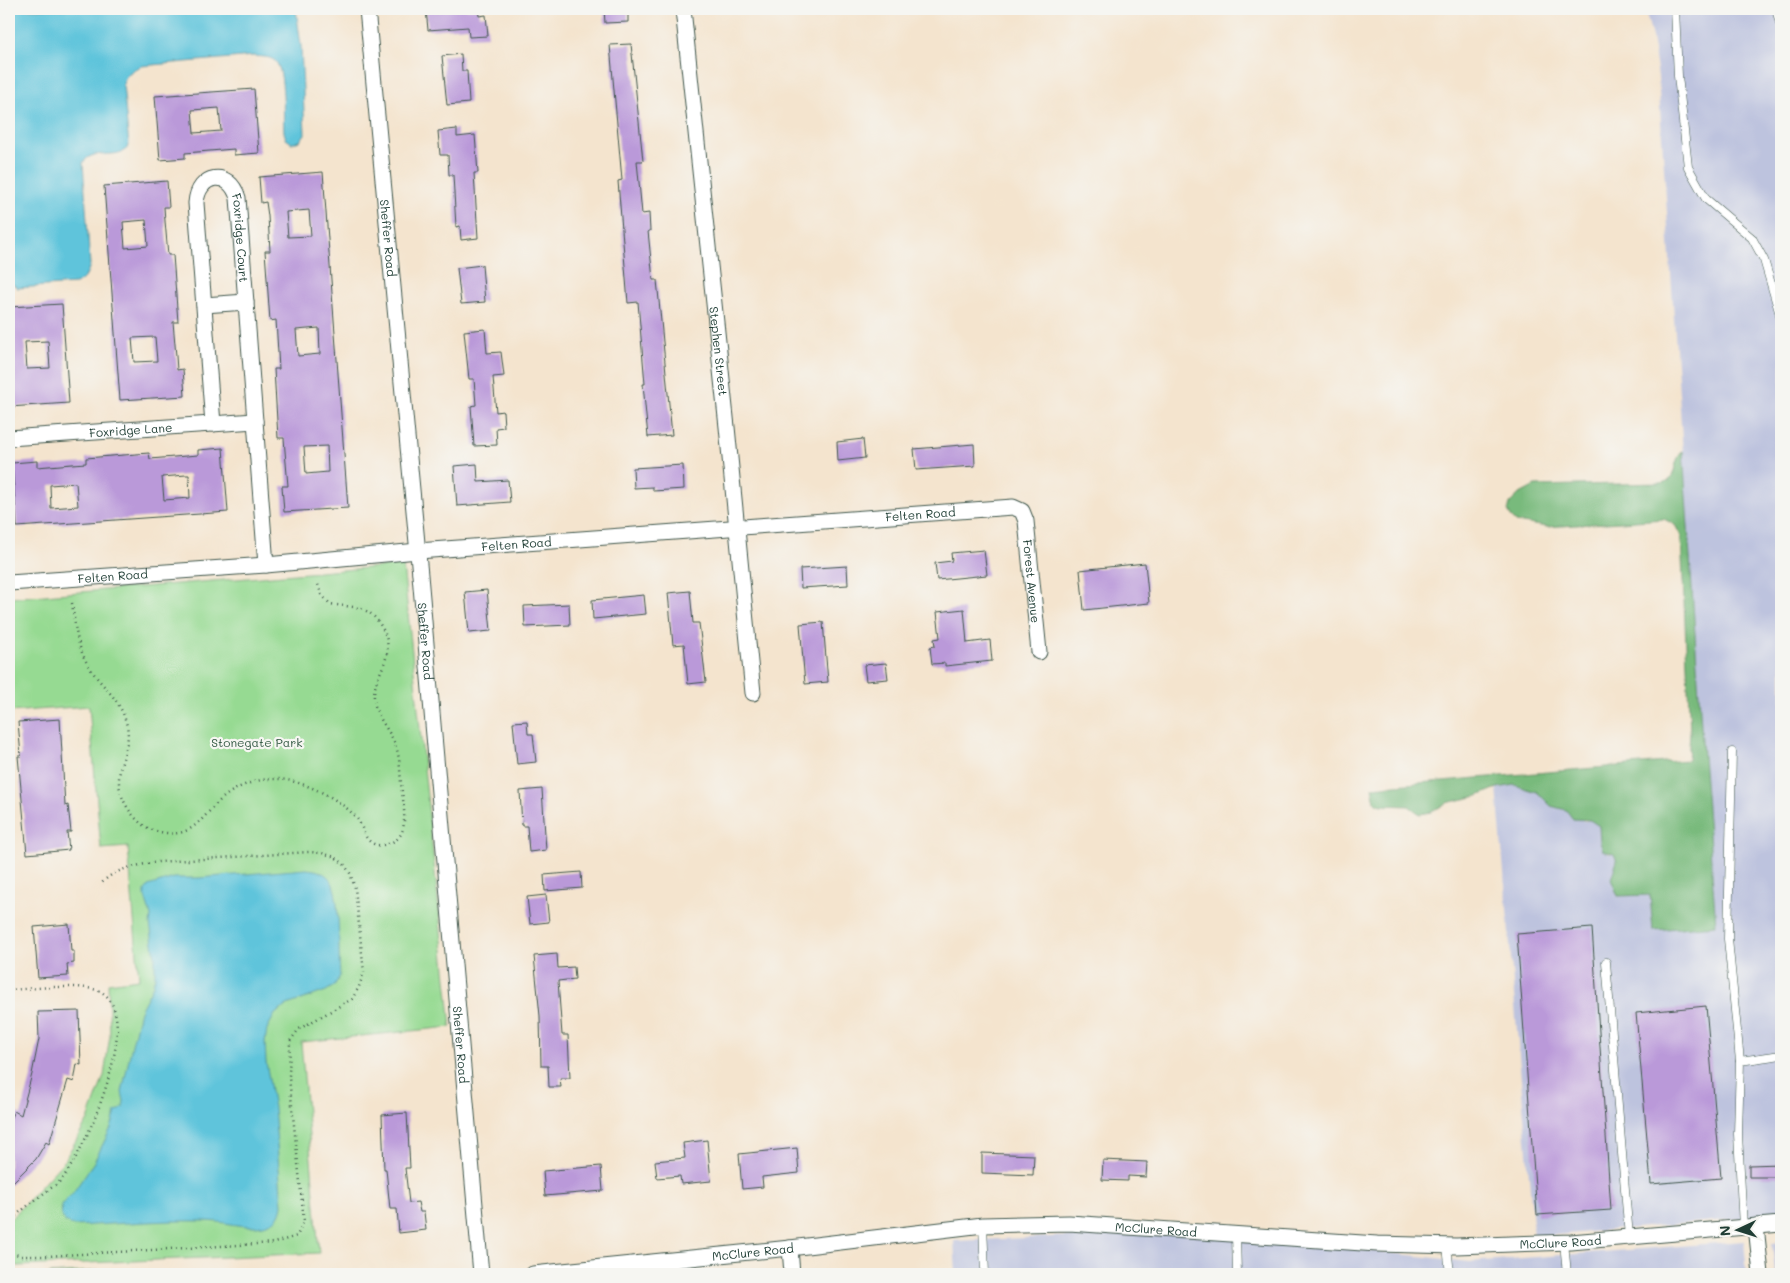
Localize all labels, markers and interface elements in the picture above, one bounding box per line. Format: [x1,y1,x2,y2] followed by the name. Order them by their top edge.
[229,191,252,283] street label: Foxridge Court
[377,199,400,278] street label: Sheffer Road
[706,306,732,397] street label: Stephen Street
[89,419,173,440] street label: Foxridge Lane
[885,503,956,524] street label: Felten Road
[481,533,552,554] street label: Felten Road
[1020,539,1044,624] street label: Forest Avenue
[77,565,149,586] street label: Felten Road
[414,602,437,681] street label: Sheffer Road
[211,734,303,750] park label: Stonegate Park
[450,1005,472,1084] street label: Sheffer Road
[1712,1206,1762,1256] north arrow
[1115,1218,1198,1240] street label: McClure Road
[1715,1225,1734,1237] text: N
[1519,1231,1602,1252] street label: McClure Road
[711,1240,795,1264] street label: McClure Road

